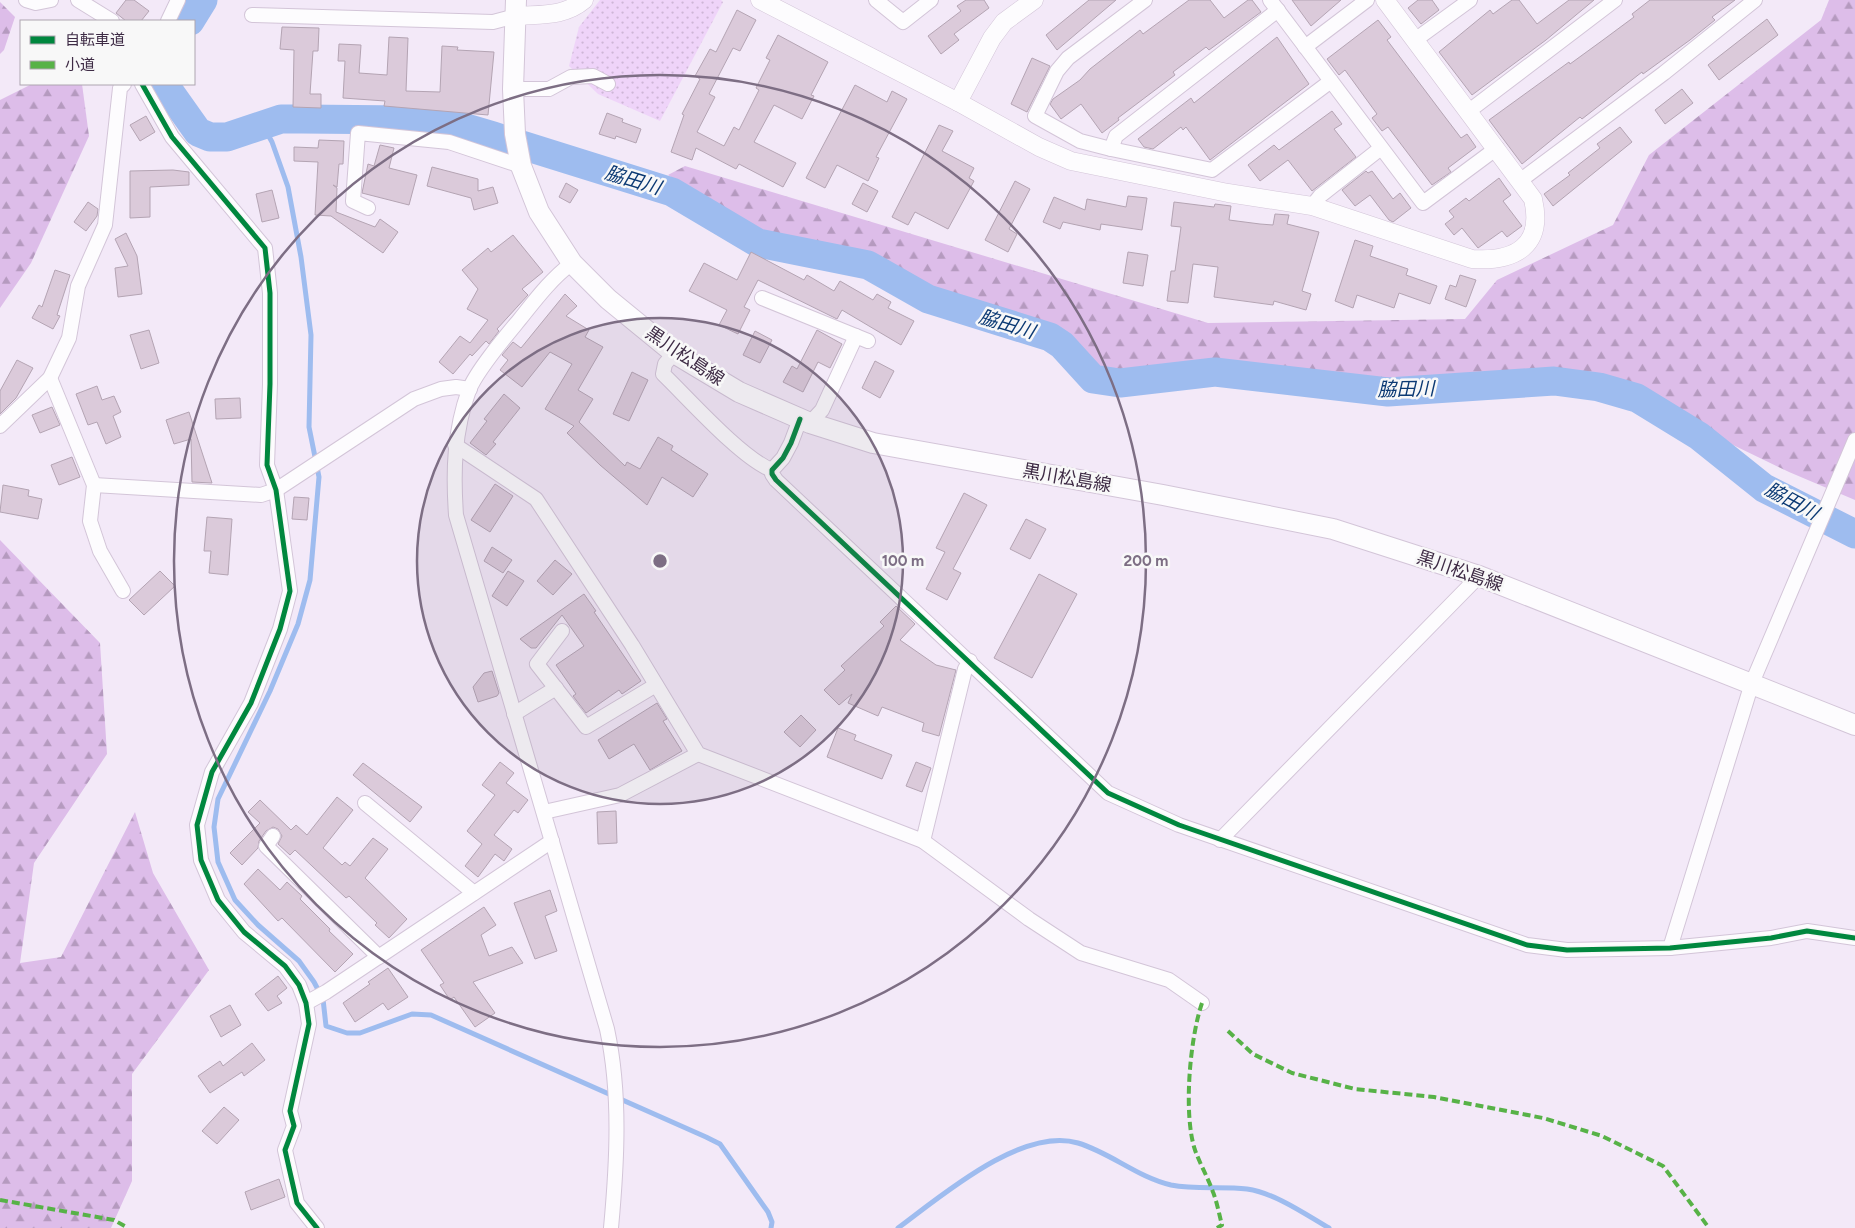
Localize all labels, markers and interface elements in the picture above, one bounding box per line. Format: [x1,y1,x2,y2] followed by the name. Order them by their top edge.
[20,20,195,85] legend
[65,31,125,49] text: 自転車道
[65,56,95,74] text: 小道
[602,161,666,200] water label: 脇田川
[976,305,1040,344] water label: 脇田川
[642,322,728,390] street label: 黒川松島線
[1377,377,1437,401] water label: 脇田川
[1021,459,1113,497] street label: 黒川松島線
[1761,477,1824,525] water label: 脇田川
[1414,546,1506,596] street label: 黒川松島線
[651,552,669,570] centre of rings
[882,552,924,570] text: 100 m
[1124,552,1168,570] text: 200 m

